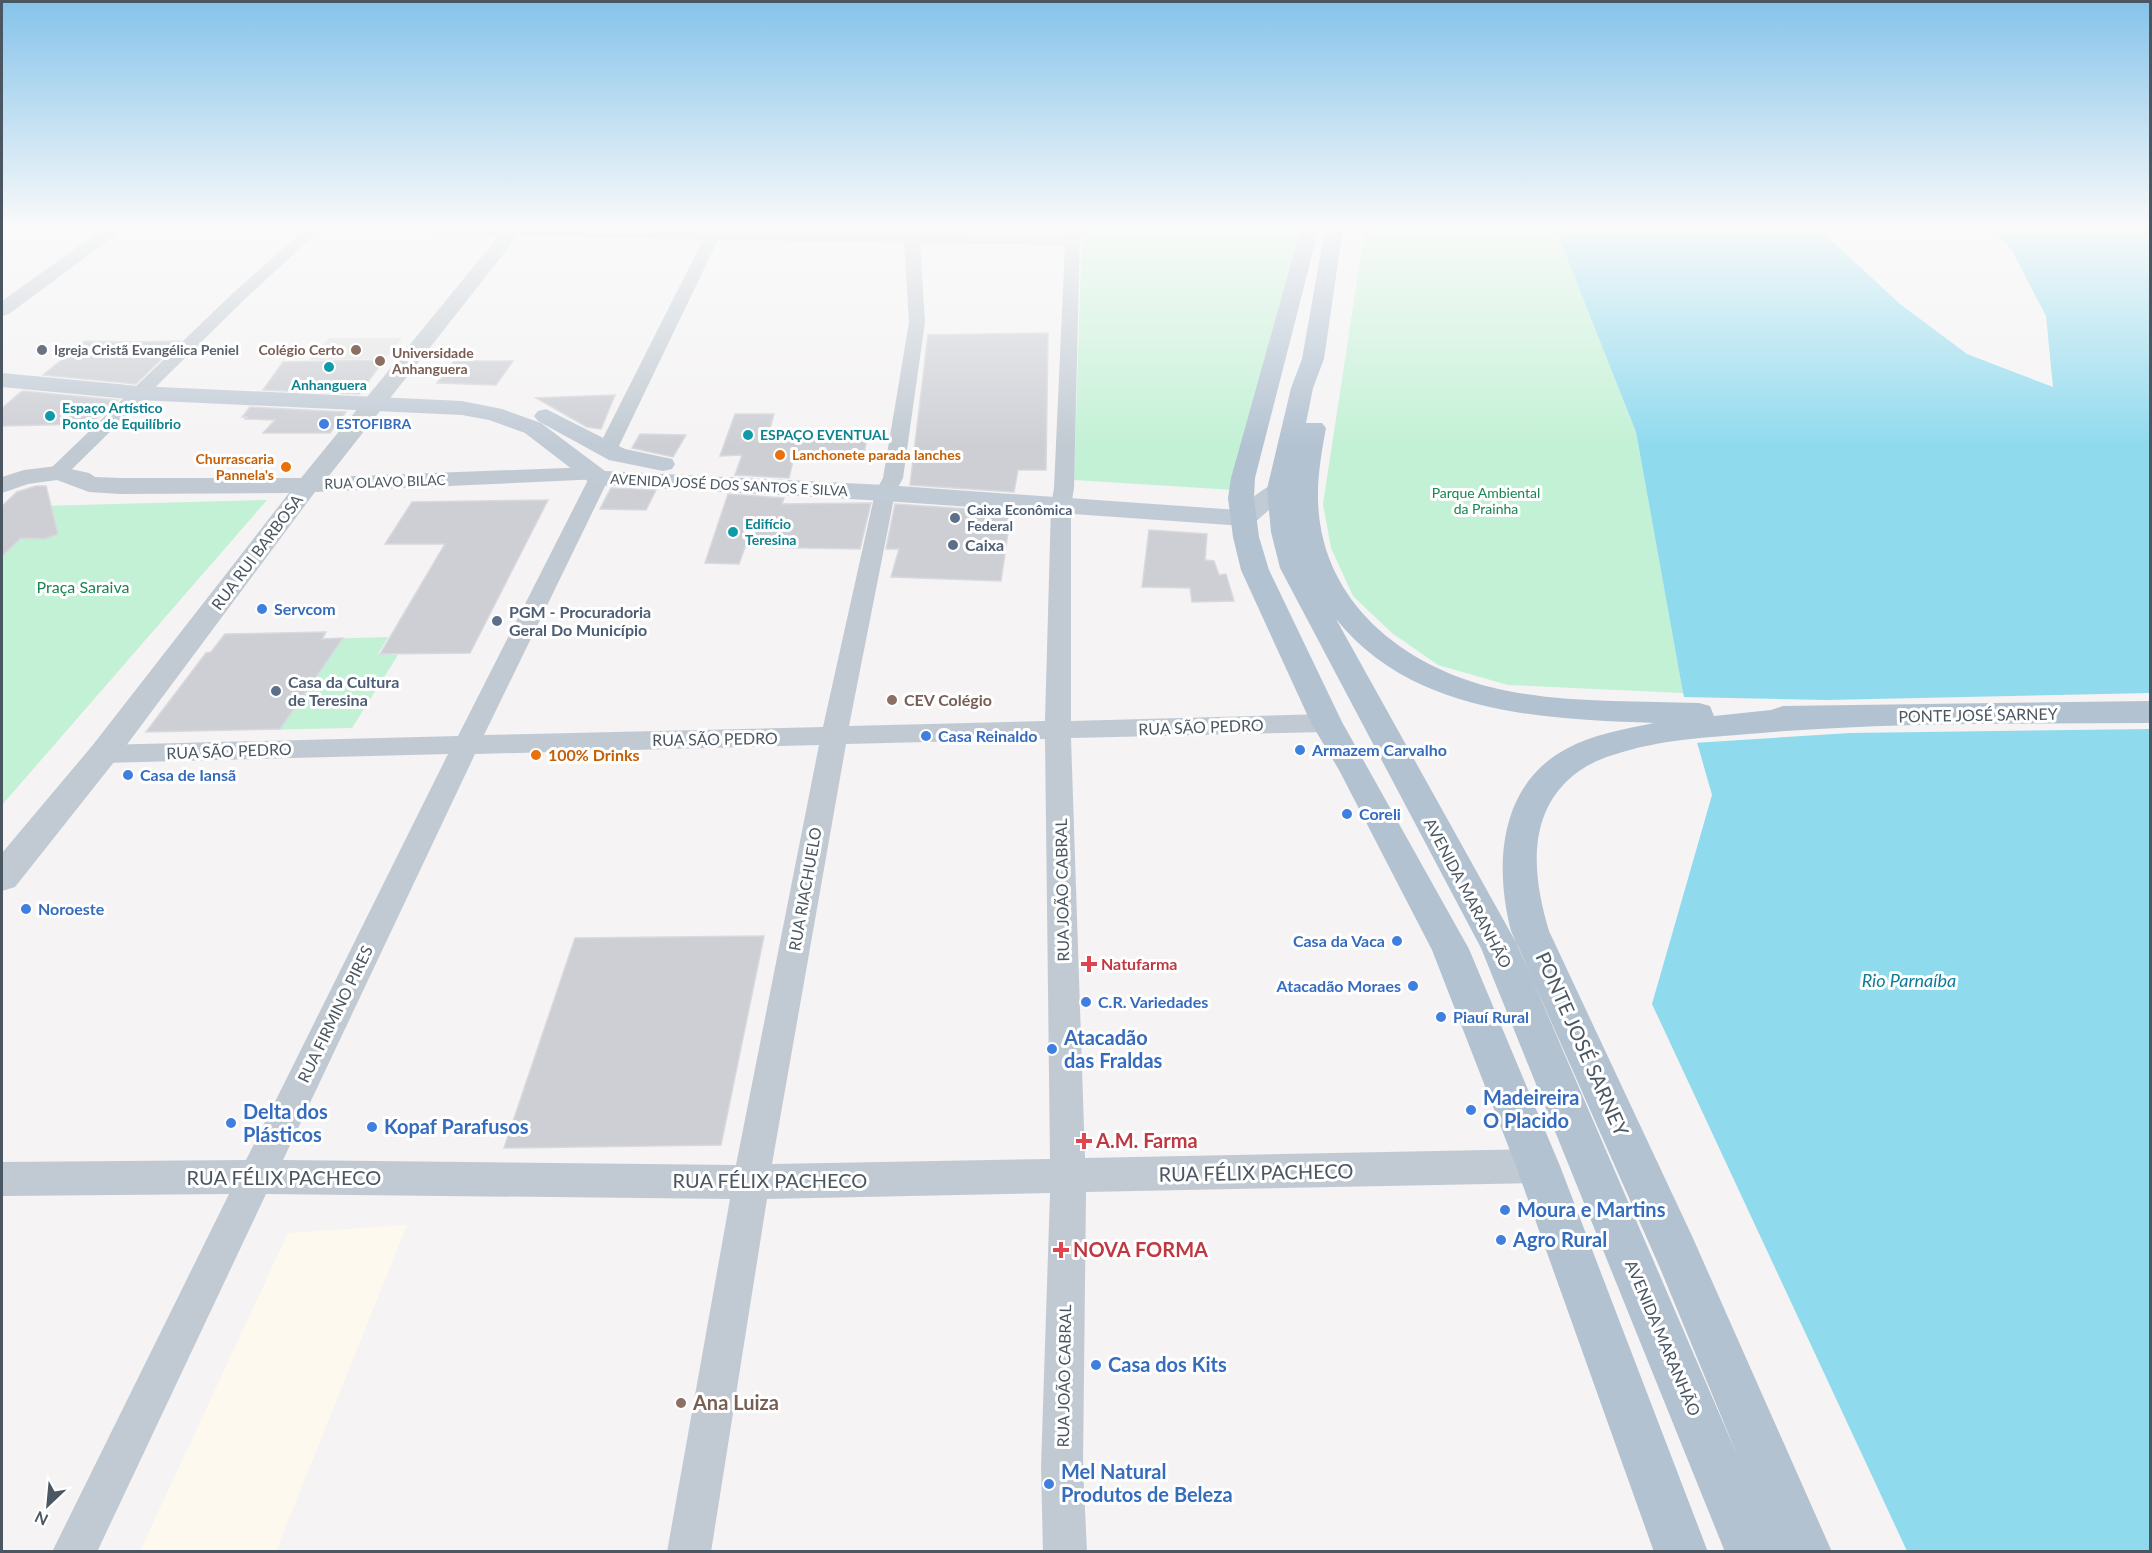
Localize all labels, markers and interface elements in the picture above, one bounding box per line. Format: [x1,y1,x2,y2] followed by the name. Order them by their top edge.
[54,341,239,358] place label: Igreja Cristã Evangélica Peniel
[258,341,344,358] place label: Colégio Certo
[35,343,49,357] marker: Igreja Cristã Evangélica Peniel
[349,343,363,357] marker: Colégio Certo
[391,344,474,377] place label: Universidade Anhanguera
[373,354,387,368] marker: Universidade Anhanguera
[322,360,336,374] marker: Anhanguera
[290,376,367,393] place label: Anhanguera
[62,399,181,432] place label: Espaço Artístico Ponto de Equilíbrio
[43,409,57,423] marker: Espaço Artístico Ponto de Equilíbrio
[336,415,411,432] place label: ESTOFIBRA
[317,417,331,431] marker: ESTOFIBRA
[760,426,890,443] place label: ESPAÇO EVENTUAL
[741,428,755,442] marker: ESPAÇO EVENTUAL
[792,446,961,463] place label: Lanchonete parada lanches
[773,448,787,462] marker: Lanchonete parada lanches
[196,450,274,483] place label: Churrascaria Pannela's
[279,460,293,474] marker: Churrascaria Pannela's
[610,470,849,499] street label: AVENIDA JOSÉ DOS SANTOS E SILVA
[324,471,446,492] street label: RUA OLAVO BILAC
[1432,484,1540,517] park label: Parque Ambiental da Prainha
[207,490,306,613] street label: RUA RUI BARBOSA
[967,501,1072,534] place label: Caixa Econômica Federal
[948,511,962,525] marker: Caixa Econômica Federal
[745,515,796,548] place label: Edifício Teresina
[726,525,740,539] marker: Edifício Teresina
[965,535,1004,554] place label: Caixa
[946,538,960,552] marker: Caixa
[37,577,129,596] park label: Praça Saraiva
[274,599,336,618] place label: Servcom
[255,602,269,616] marker: Servcom
[509,602,651,639] place label: PGM - Procuradoria Geral Do Município
[490,614,504,628] marker: PGM - Procuradoria Geral Do Município
[288,672,399,709] place label: Casa da Cultura de Teresina
[269,684,283,698] marker: Casa da Cultura de Teresina
[904,690,992,709] place label: CEV Colégio
[885,693,899,707] marker: CEV Colégio
[1898,704,2058,725] street label: PONTE JOSÉ SARNEY
[1138,715,1264,738] street label: RUA SÃO PEDRO
[938,726,1038,745] place label: Casa Reinaldo
[652,728,778,749] street label: RUA SÃO PEDRO
[919,729,933,743] marker: Casa Reinaldo
[166,739,292,762] street label: RUA SÃO PEDRO
[1311,740,1447,759] place label: Armazem Carvalho
[1293,743,1307,757] marker: Armazem Carvalho
[548,745,640,764] place label: 100% Drinks
[529,748,543,762] marker: 100% Drinks
[140,765,236,784] place label: Casa de Iansã
[121,768,135,782] marker: Casa de Iansã
[1359,804,1401,823] place label: Coreli
[1340,807,1354,821] marker: Coreli
[1421,814,1516,971] street label: AVENIDA MARANHÃO
[1051,818,1072,962] street label: RUA JOÃO CABRAL
[784,825,825,952] street label: RUA RIACHUELO
[38,899,105,918] place label: Noroeste
[19,902,33,916] marker: Noroeste
[1293,931,1385,950] place label: Casa da Vaca
[1390,934,1404,948] marker: Casa da Vaca
[293,942,376,1085] street label: RUA FIRMINO PIRES
[1531,948,1635,1140] street label: PONTE JOSÉ SARNEY
[1101,954,1177,973] place label: Natufarma
[1082,957,1096,971] marker: Natufarma
[1862,969,1956,991] water label: Rio Parnaíba
[1276,976,1401,995] place label: Atacadão Moraes
[1406,979,1420,993] marker: Atacadão Moraes
[1098,992,1208,1011] place label: C.R. Variedades
[1079,995,1093,1009] marker: C.R. Variedades
[1453,1007,1529,1026] place label: Piauí Rural
[1434,1010,1448,1024] marker: Piauí Rural
[1063,1025,1163,1072] place label: Atacadão das Fraldas
[1045,1042,1059,1056] marker: Atacadão das Fraldas
[1483,1085,1579,1132] place label: Madeireira O Placido
[243,1099,328,1146] place label: Delta dos Plásticos
[1464,1103,1478,1117] marker: Madeireira O Placido
[384,1114,529,1138] place label: Kopaf Parafusos
[224,1116,238,1130] marker: Delta dos Plásticos
[365,1120,379,1134] marker: Kopaf Parafusos
[1095,1128,1198,1152] place label: A.M. Farma
[1077,1134,1091,1148] marker: A.M. Farma
[1158,1158,1354,1186] street label: RUA FÉLIX PACHECO
[187,1165,381,1189] street label: RUA FÉLIX PACHECO
[673,1168,867,1192] street label: RUA FÉLIX PACHECO
[1517,1197,1666,1221] place label: Moura e Martins
[1498,1203,1512,1217] marker: Moura e Martins
[1512,1227,1607,1251] place label: Agro Rural
[1494,1233,1508,1247] marker: Agro Rural
[1073,1237,1208,1261] place label: NOVA FORMA
[1054,1243,1068,1257] marker: NOVA FORMA
[1622,1257,1705,1419] street label: AVENIDA MARANHÃO
[1053,1304,1074,1448] street label: RUA JOÃO CABRAL
[1108,1352,1227,1376] place label: Casa dos Kits
[1089,1358,1103,1372] marker: Casa dos Kits
[692,1390,779,1414] place label: Ana Luiza
[674,1396,688,1410] marker: Ana Luiza
[1061,1459,1233,1506] place label: Mel Natural Produtos de Beleza
[18,1475,78,1535] north arrow
[1042,1477,1056,1491] marker: Mel Natural Produtos de Beleza
[32,1508,51,1530] text: N

